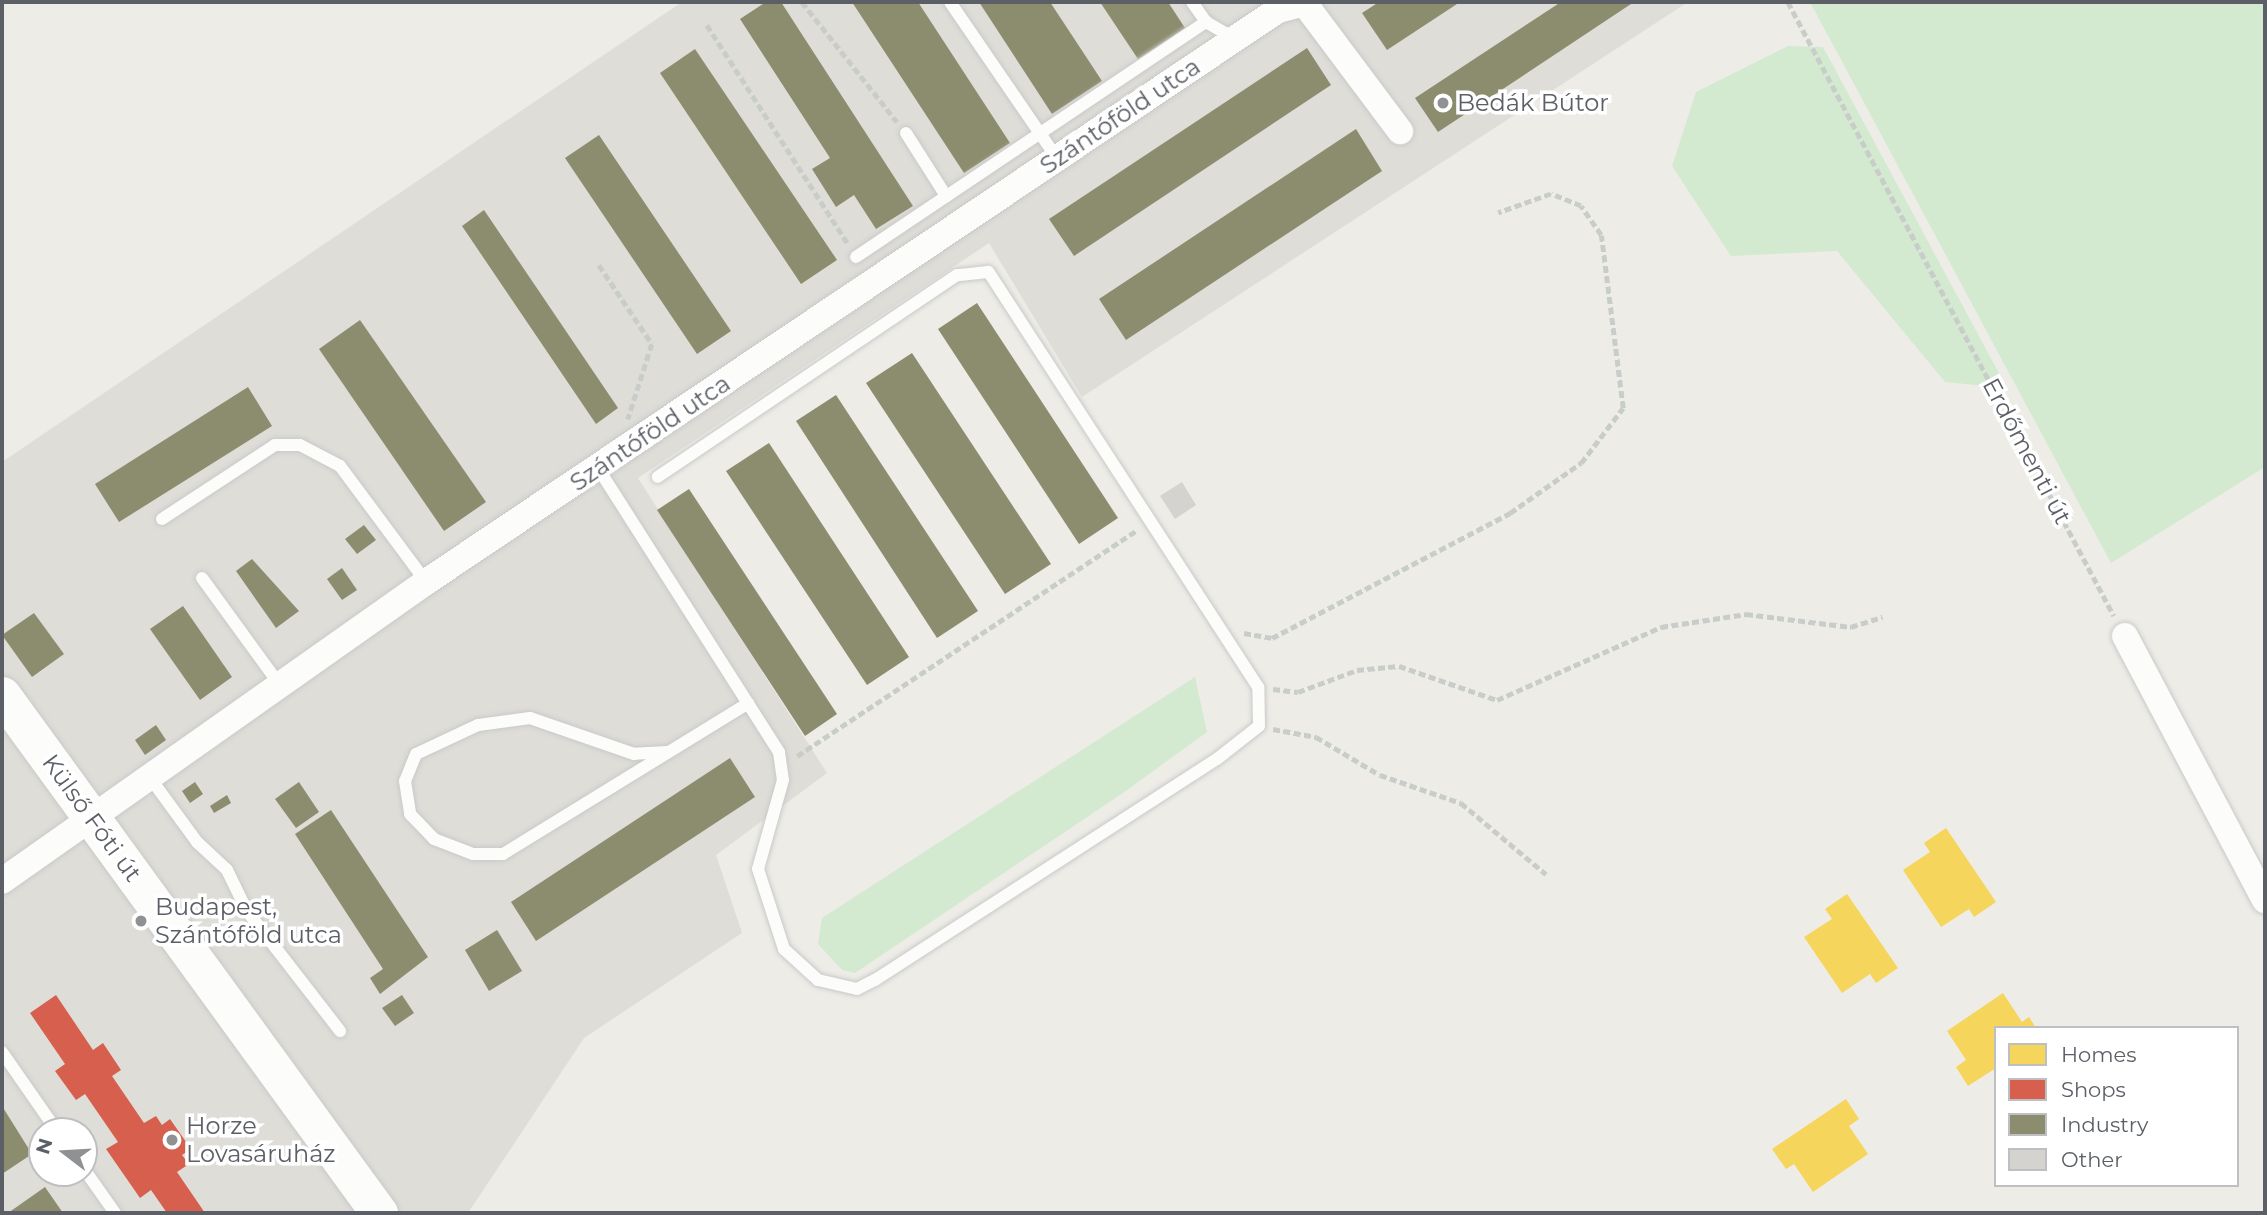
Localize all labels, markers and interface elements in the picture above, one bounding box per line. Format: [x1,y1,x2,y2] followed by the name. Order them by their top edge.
[1035,52,1205,180] street label: Szántóföld utca
[1457,89,1609,117] place label: Bedák Bútor
[1435,95,1451,111] marker: Bedák Bútor
[565,369,735,497] street label: Szántóföld utca
[1976,373,2078,529] street label: Erdőmenti út
[36,749,148,887] street label: Külső Fóti út
[155,893,342,949] place label: Budapest, Szántóföld utca
[133,913,149,929] marker: Budapest, Szántóföld utca
[1994,1026,2239,1187] legend
[2061,1042,2136,1067] text: Homes
[2061,1077,2126,1102] text: Shops
[186,1112,336,1168] place label: Horze Lovasáruház
[2061,1112,2148,1137] text: Industry
[28,1117,98,1187] north arrow
[164,1132,180,1148] marker: Horze Lovasáruház
[31,1136,58,1157] text: N
[2061,1147,2123,1172] text: Other

